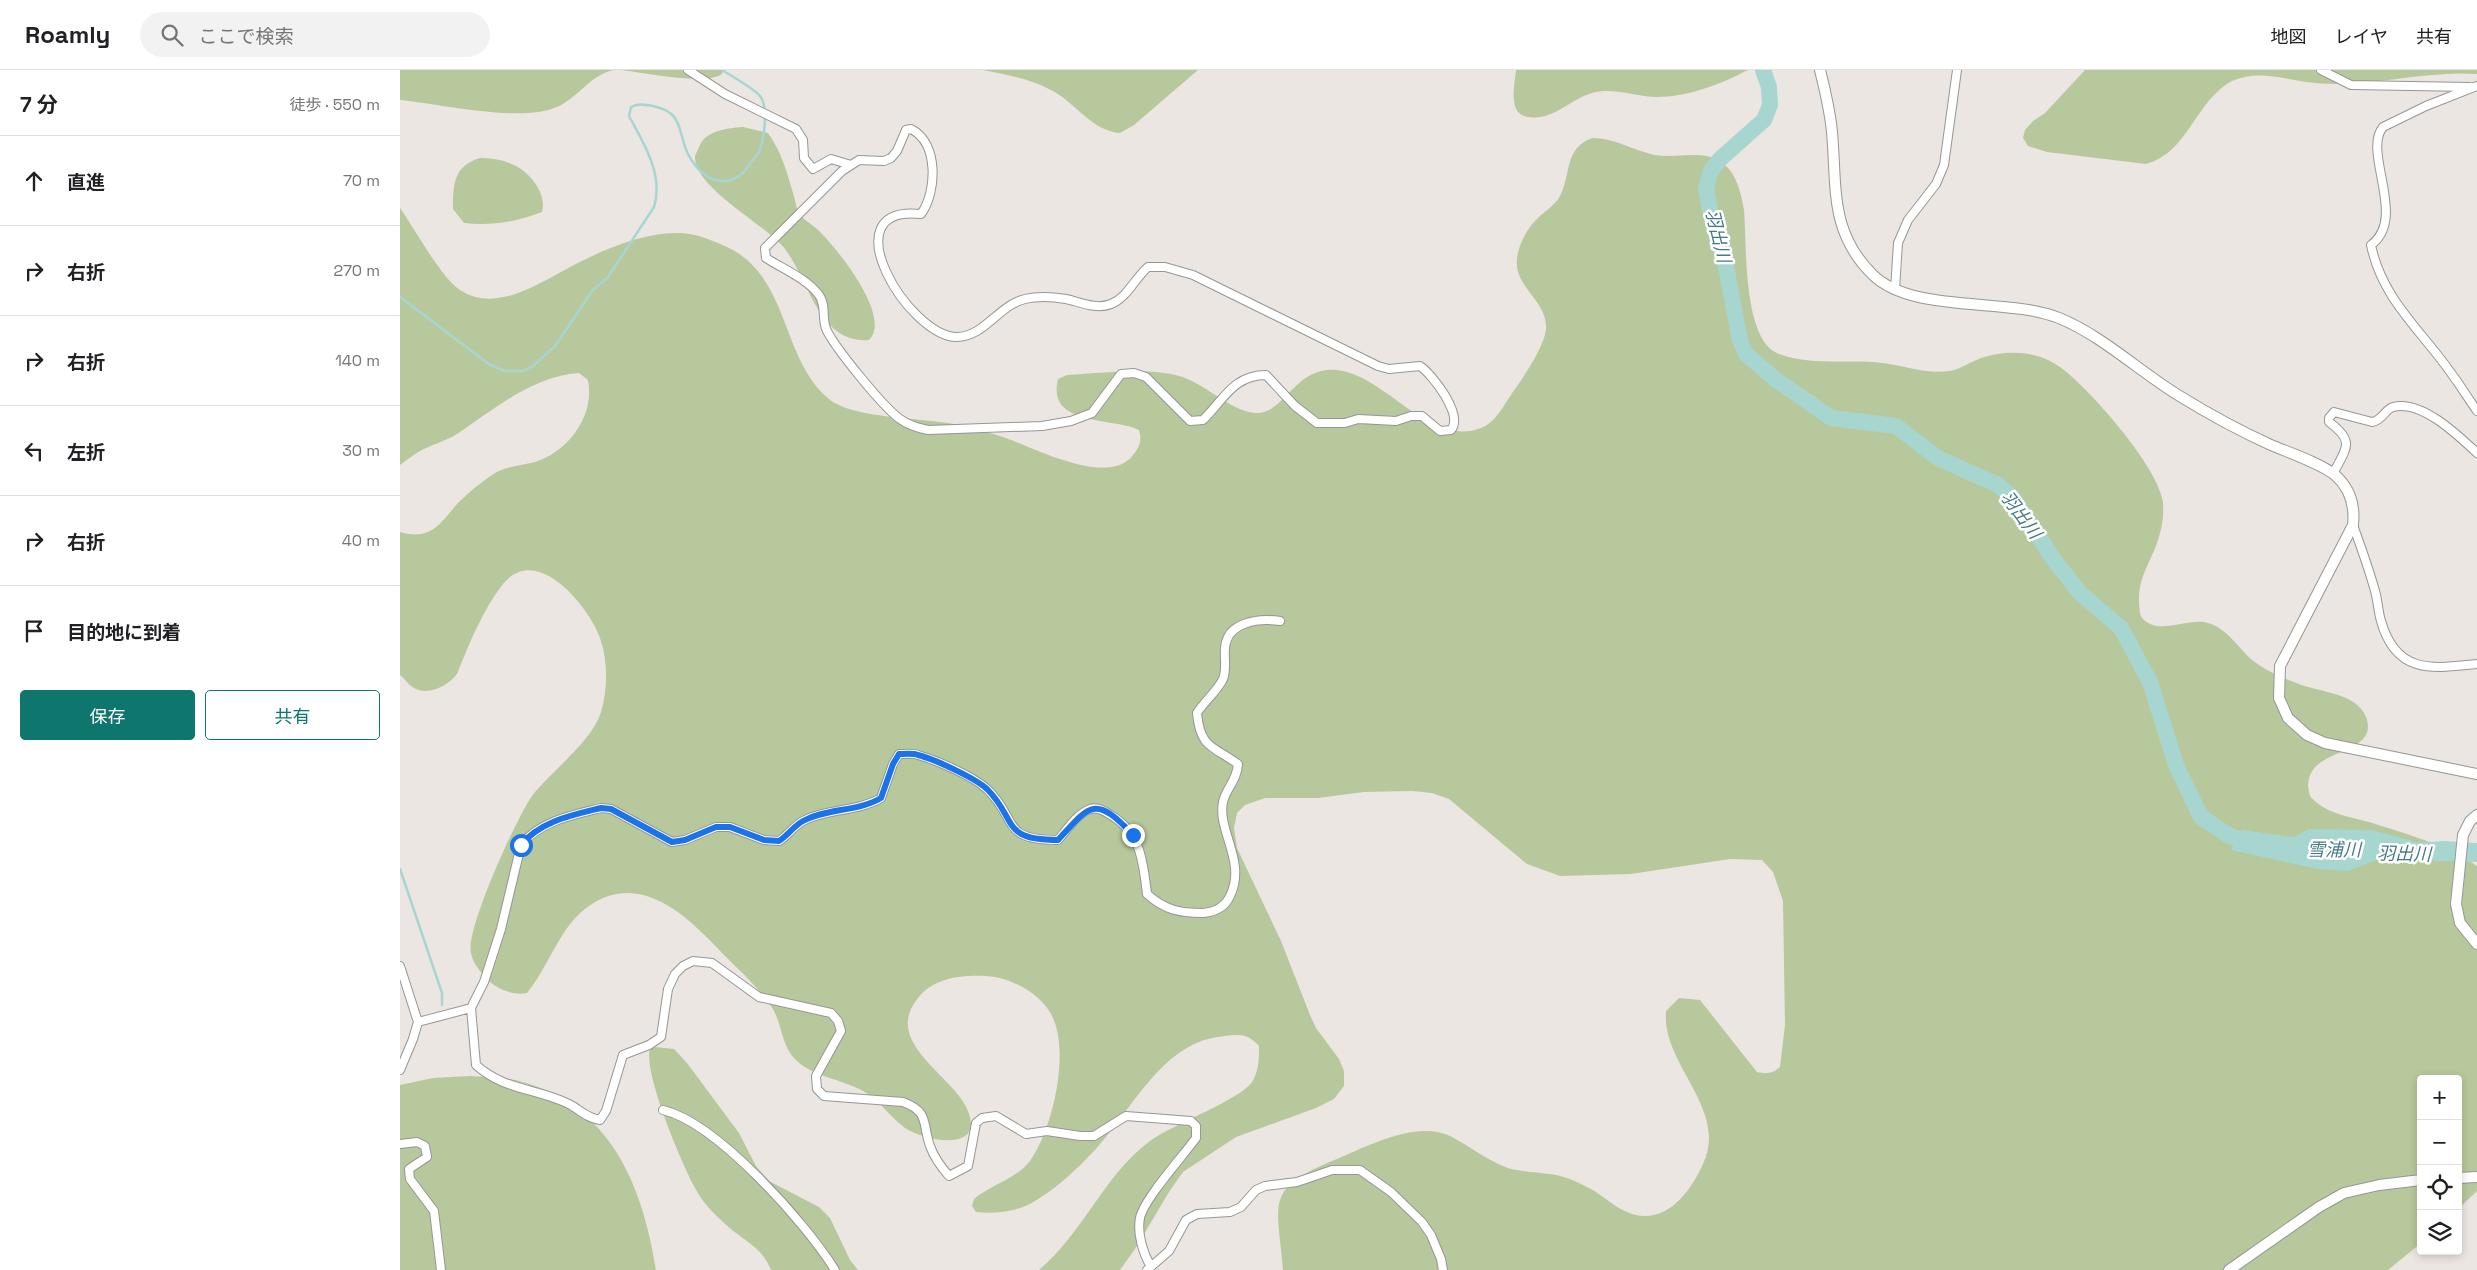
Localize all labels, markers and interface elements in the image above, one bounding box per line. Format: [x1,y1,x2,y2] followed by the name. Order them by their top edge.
[140,12,490,57] search box
[25,19,110,50] text: Roamly
[158,21,186,49] icon: search
[198,24,293,49] text: ここで検索
[2271,25,2307,48] text: 地図
[2335,25,2388,48] text: レイヤ
[2416,25,2452,48] text: 共有
[20,91,58,118] text: 7 分
[289,94,380,115] text: 徒歩 · 550 m
[20,167,48,195] icon: ahead
[67,170,105,195] text: 直進
[343,170,380,191] text: 70 m
[1701,207,1737,267] water label: 羽出川
[20,257,48,285] icon: right
[67,260,105,285] text: 右折
[333,260,380,281] text: 270 m
[20,347,48,375] icon: right
[67,350,105,375] text: 右折
[335,350,380,371] text: 140 m
[20,437,48,465] icon: left
[67,440,105,465] text: 左折
[342,440,380,461] text: 30 m
[1996,486,2048,545] water label: 羽出川
[20,527,48,555] icon: right
[67,530,105,555] text: 右折
[342,530,380,551] text: 40 m
[20,617,48,645] icon: arrive
[67,620,181,645] text: 目的地に到着
[20,690,195,740] button: 保存
[205,690,380,740] button: 共有
[1122,824,1145,847] route end
[510,834,533,857] route start
[2307,838,2363,861] water label: 雪浦川
[2377,842,2433,866] water label: 羽出川
[2417,1075,2462,1255] map controls
[2417,1075,2462,1120] button: +
[2417,1120,2462,1165] button: −
[2417,1165,2462,1210] button: locate
[2417,1210,2462,1255] button: layers

